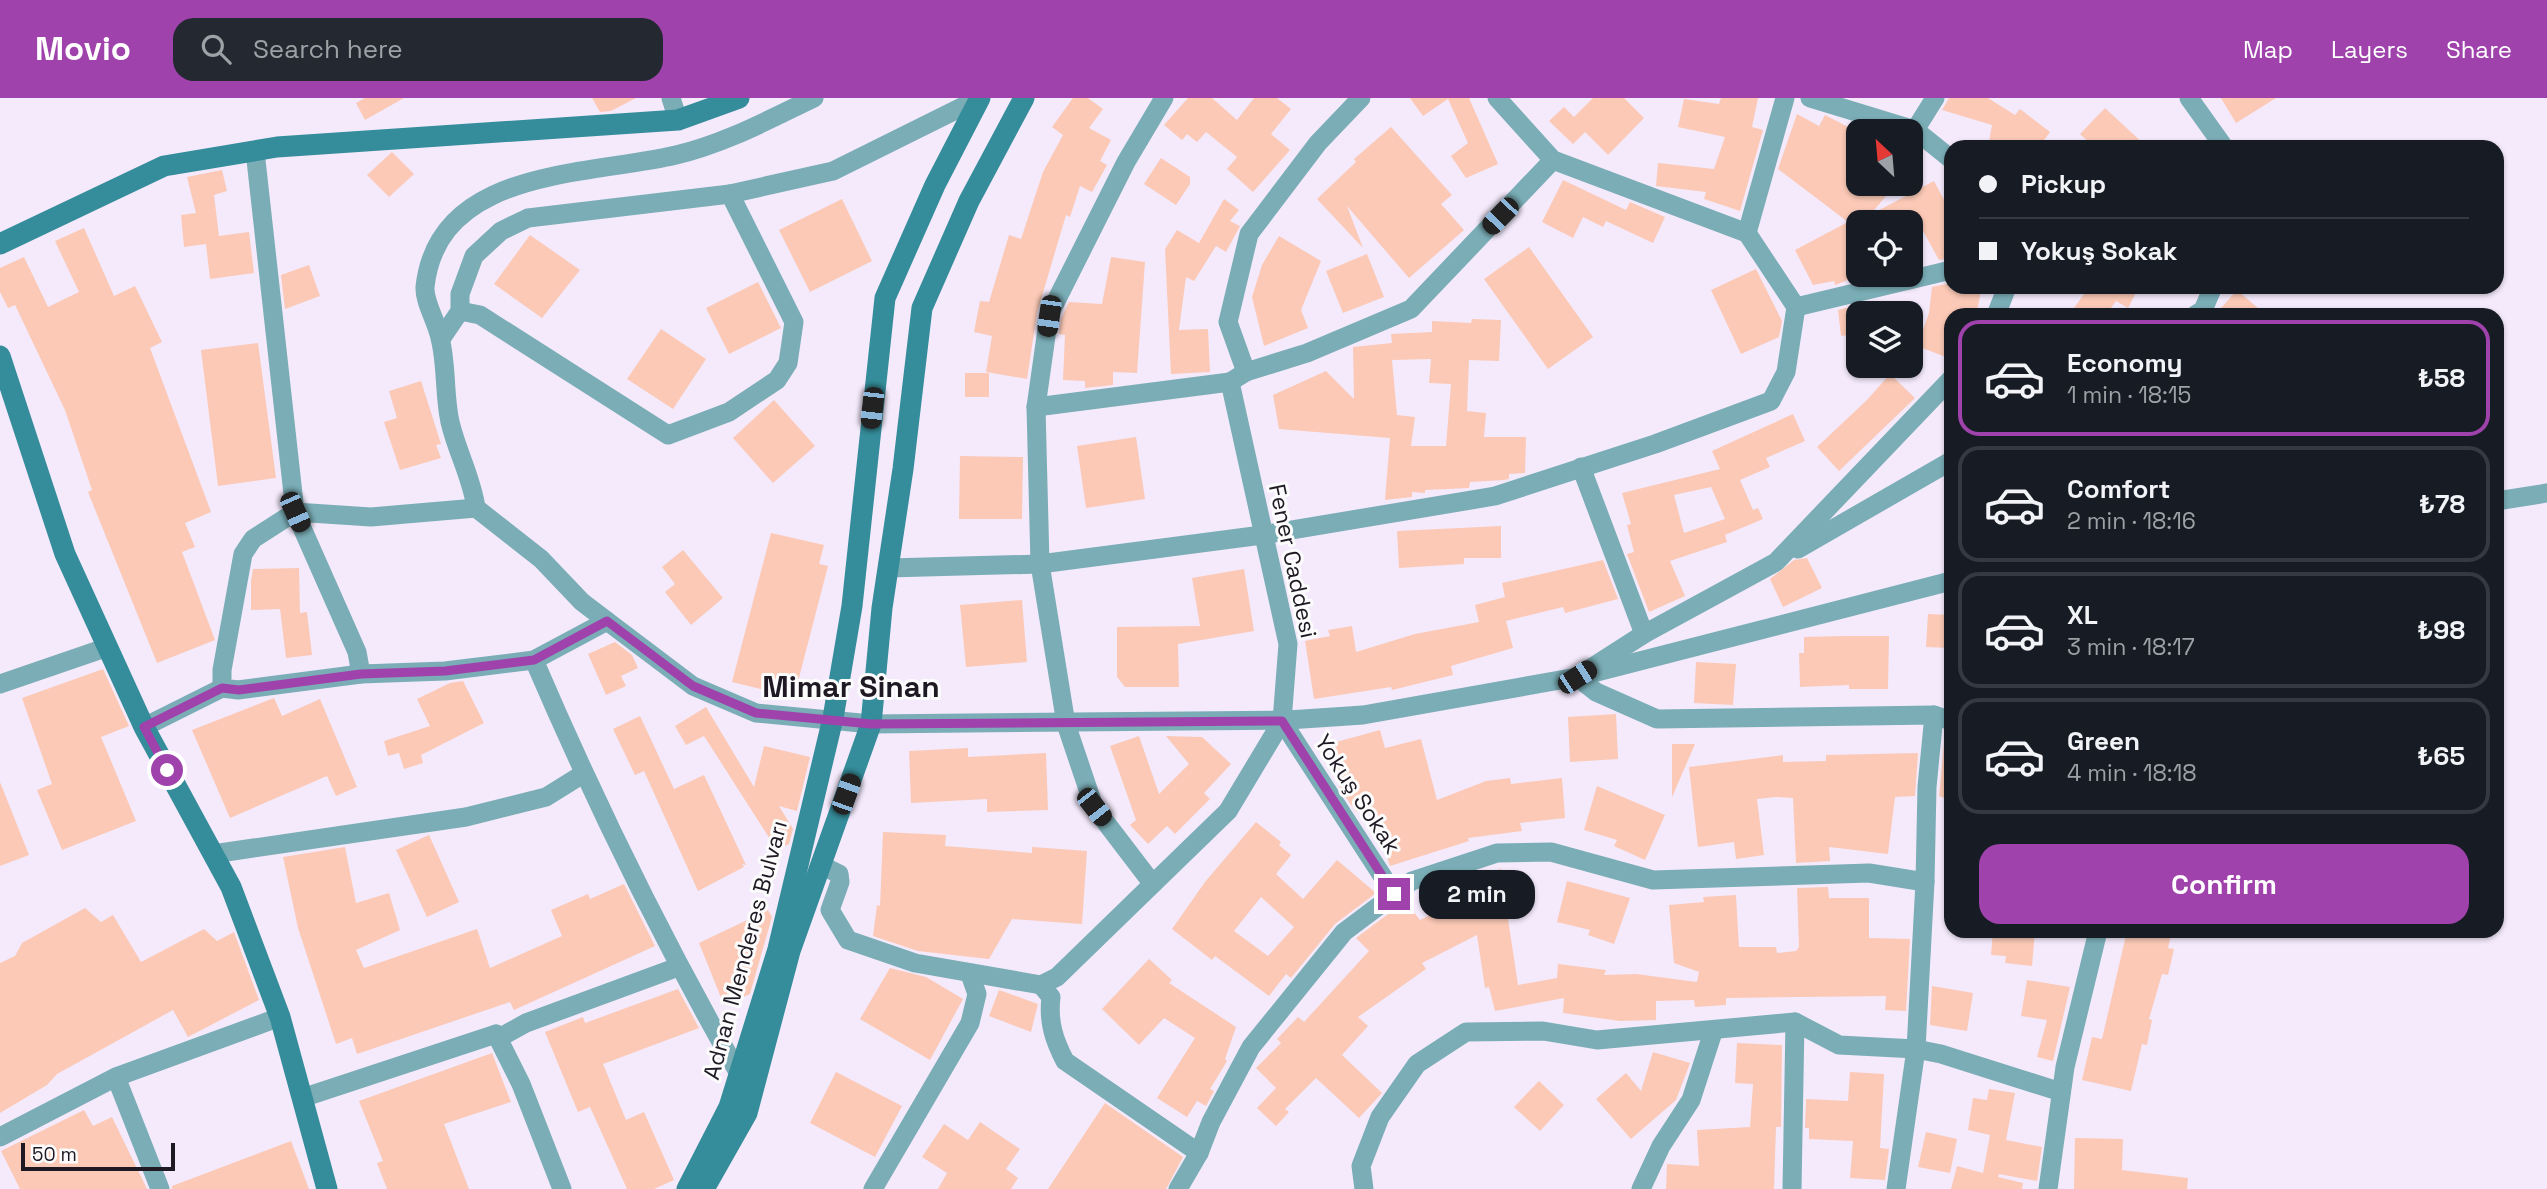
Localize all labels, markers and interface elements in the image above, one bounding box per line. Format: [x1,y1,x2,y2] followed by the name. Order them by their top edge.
[173,18,663,81] search box
[35,28,131,70] text: Movio
[197,30,235,68] icon: search
[253,32,403,66] text: Search here
[2243,34,2293,65] text: Map
[2331,34,2408,65] text: Layers
[2446,34,2512,65] text: Share
[1846,119,1923,196] north arrow
[1846,119,1923,378] map controls
[2021,167,2106,201] text: Pickup
[1478,194,1523,238] car
[1846,210,1923,287] button: locate
[2021,234,2178,268] text: Yokuş Sokak
[1036,294,1063,338] car
[1846,301,1923,378] button: layers
[2067,346,2183,380] text: Economy
[1983,347,2046,410] icon: car
[2418,361,2465,395] text: ₺58
[2067,380,2191,410] text: 1 min · 18:15
[860,386,885,430] car
[2067,472,2170,506] text: Comfort
[1983,473,2046,536] icon: car
[1262,481,1324,641] street label: Fener Caddesi
[2419,487,2465,521] text: ₺78
[277,489,314,535] car
[2067,506,2196,536] text: 2 min · 18:16
[2067,598,2098,632] text: XL
[1983,599,2046,662] icon: car
[2417,613,2465,647] text: ₺98
[2067,632,2195,662] text: 3 min · 18:17
[1554,657,1601,697] car
[762,667,940,706] district label: Mimar Sinan
[2067,724,2140,758] text: Green
[1983,725,2046,788] icon: car
[1308,728,1408,860] street label: Yokuş Sokak
[2417,739,2465,773] text: ₺65
[151,754,183,786] route start
[2067,758,2197,788] text: 4 min · 18:18
[829,771,864,817] car
[1073,784,1116,830] car
[696,817,794,1083] street label: Adnan Menderes Bulvarı
[1979,844,2469,924] button: Confirm
[1418,870,1534,918] callout: 2 min
[1378,878,1410,910] route end
[1447,879,1507,909] text: 2 min
[21,1140,175,1172] scale bar
[32,1142,77,1167] text: 50 m

